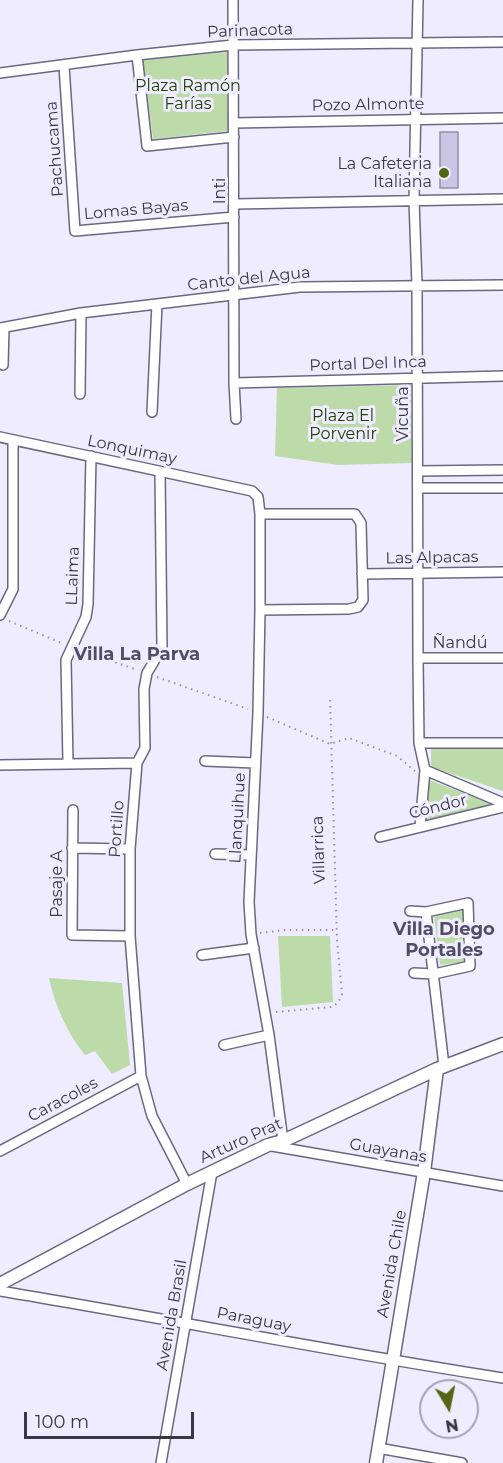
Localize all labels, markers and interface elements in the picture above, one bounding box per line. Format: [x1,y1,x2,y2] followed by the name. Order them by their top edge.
[207,20,293,42] street label: Parinacota
[135,76,241,114] park label: Plaza Ramón Farías
[311,94,425,116] street label: Pozo Almonte
[42,100,68,198] street label: Pachucama
[337,154,432,192] place label: La Cafeteria Italiana
[437,166,451,180] marker: La Cafeteria Italiana
[210,178,230,204] street label: Inti
[83,196,189,224] street label: Lomas Bayas
[187,263,311,295] street label: Canto del Agua
[309,352,427,376] street label: Portal Del Inca
[393,386,413,442] street label: Vicuña
[309,406,377,444] park label: Plaza El Porvenir
[86,431,178,469] street label: Lonquimay
[62,546,84,606] street label: LLaima
[385,548,479,568] street label: Las Alpacas
[433,633,487,653] street label: Ñandú
[74,644,200,666] district label: Villa La Parva
[226,772,250,864] street label: Llanquihue
[407,791,469,823] street label: Cóndor
[105,800,129,858] street label: Portillo
[308,815,330,885] street label: Villarrica
[47,850,67,918] street label: Pasaje A
[393,919,495,962] district label: Villa Diego Portales
[25,1074,101,1126] street label: Caracoles
[197,1114,285,1168] street label: Arturo Prat
[348,1135,428,1167] street label: Guayanas
[373,1209,411,1319] street label: Avenida Chile
[153,1258,191,1372] street label: Avenida Brasil
[215,1303,293,1337] street label: Paraguay
[419,1379,479,1439] north arrow
[27,1400,196,1438] scale bar
[35,1411,89,1433] text: 100 m
[444,1415,460,1436] text: N

